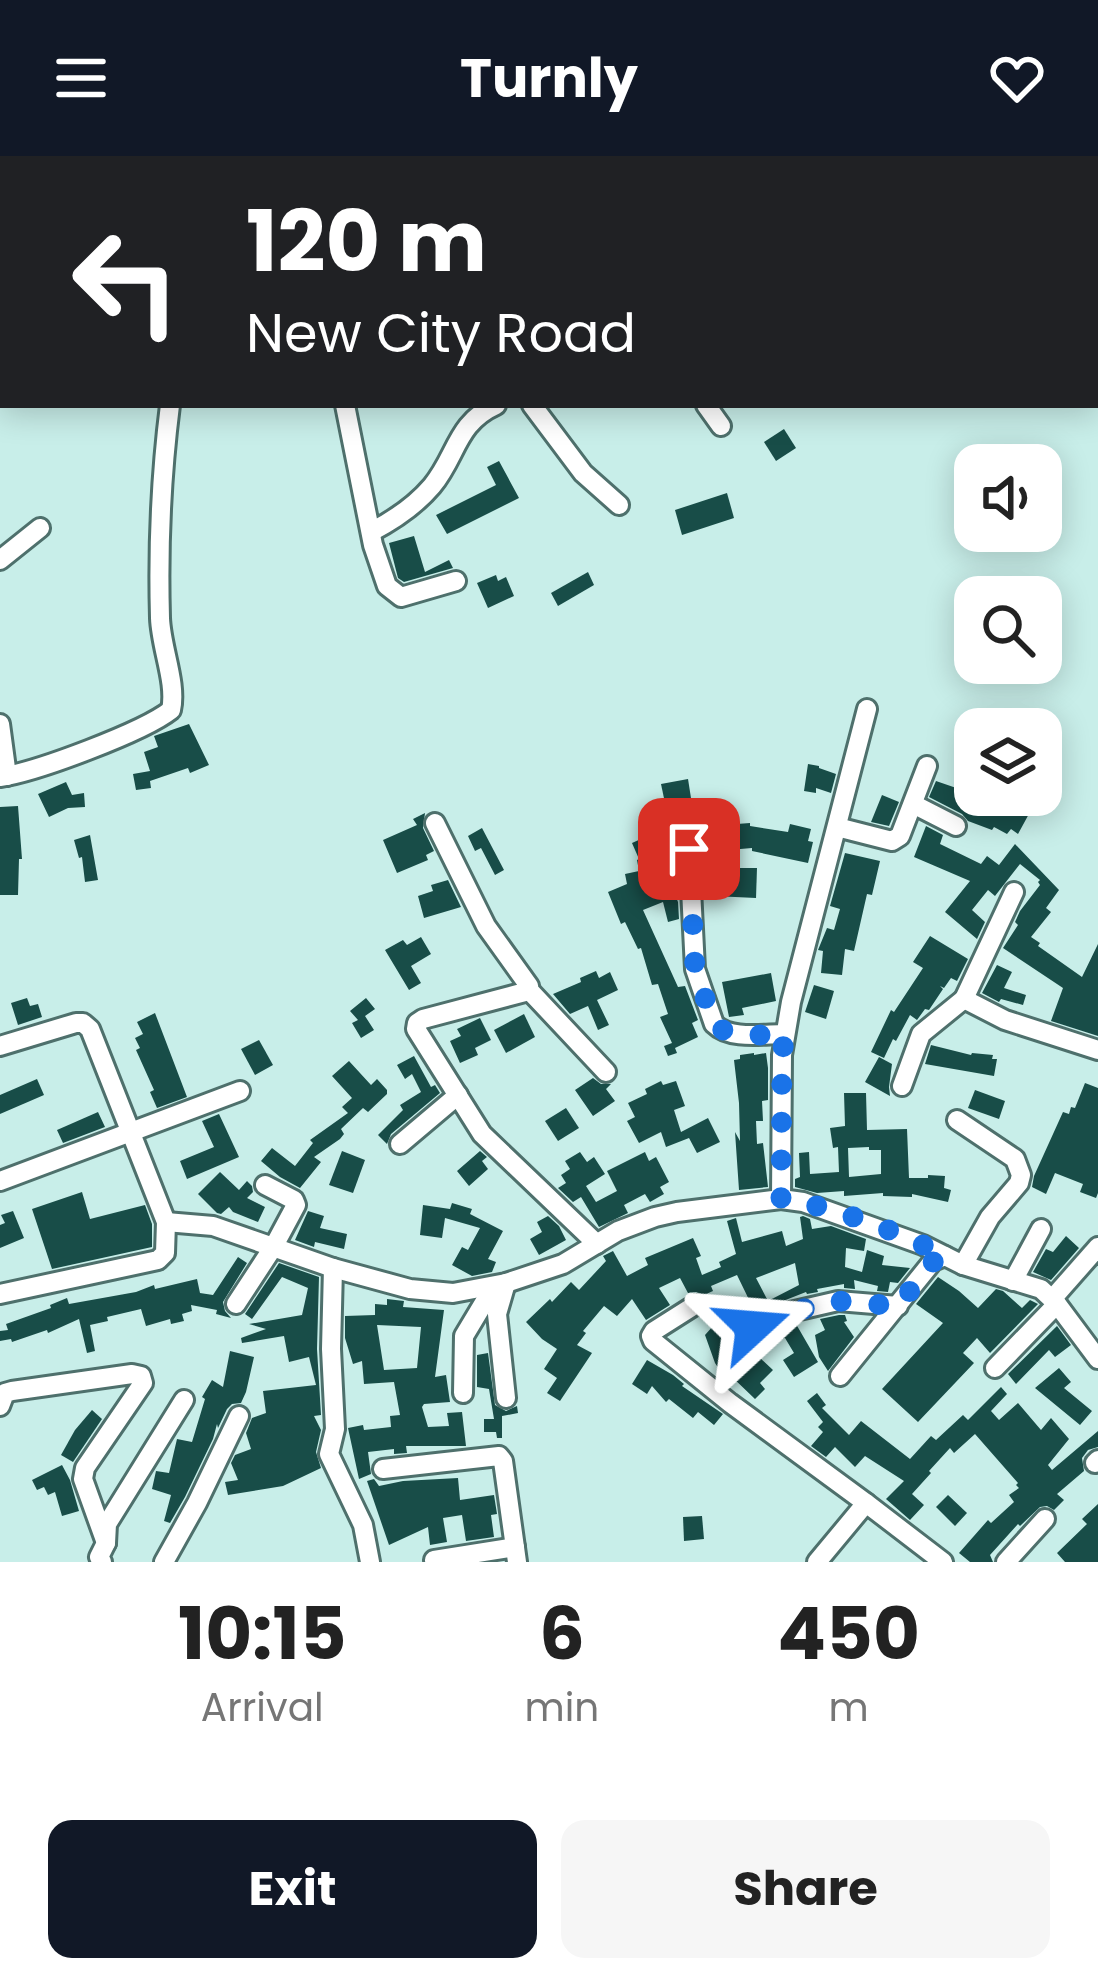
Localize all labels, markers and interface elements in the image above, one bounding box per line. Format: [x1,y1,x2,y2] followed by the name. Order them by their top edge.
[460,40,638,116] text: Turnly
[48,45,114,111] icon: menu
[984,45,1050,111] icon: heart
[246,183,487,300] text: 120 m
[48,204,204,360] icon: left
[246,295,636,371] text: New City Road
[954,444,1062,816] map controls
[954,444,1062,552] button: sound
[954,576,1062,684] button: search
[954,708,1062,816] button: layers
[638,798,740,900] pin
[656,816,722,882] icon: arrive
[690,1264,816,1390] position arrow
[178,1583,346,1684] text: 10:15
[539,1583,585,1684] text: 6
[777,1583,920,1684] text: 450
[201,1680,324,1735] text: Arrival
[525,1680,599,1735] text: min
[829,1680,869,1735] text: m
[48,1820,537,1958] button: Exit
[561,1820,1050,1958] button: Share

